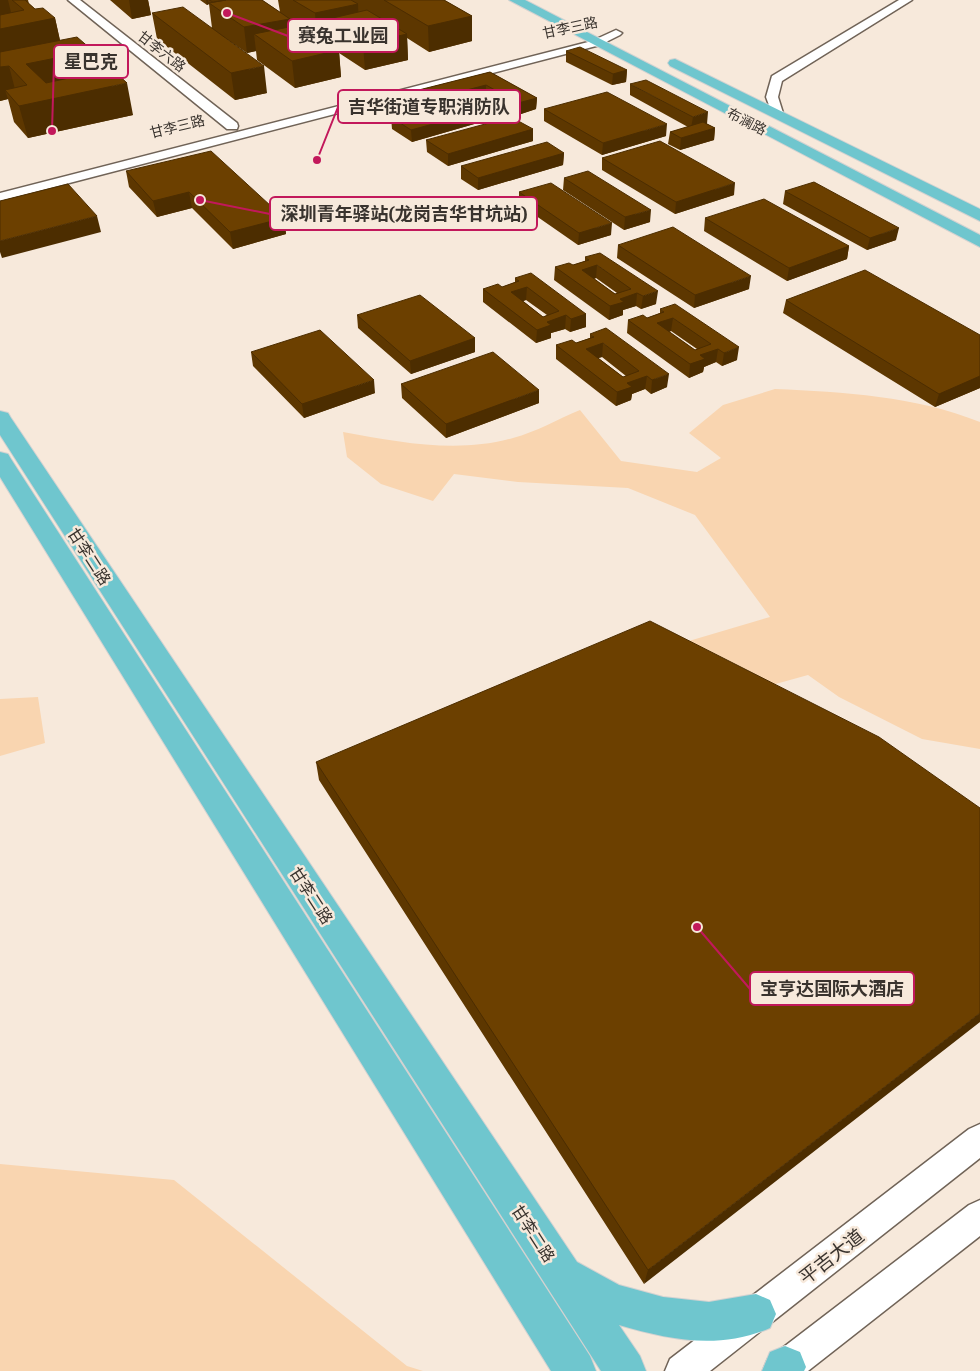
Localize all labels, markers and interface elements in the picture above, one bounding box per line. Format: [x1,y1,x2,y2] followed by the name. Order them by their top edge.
[541,13,599,41] street label: 甘李三路
[288,19,398,52] callout: 赛兔工业园
[298,24,388,46] text: 赛兔工业园
[135,27,189,75] street label: 甘李六路
[54,45,128,78] callout: 星巴克
[64,50,118,72] text: 星巴克
[338,90,520,123] callout: 吉华街道专职消防队
[348,95,510,117] text: 吉华街道专职消防队
[724,104,770,138] street label: 布澜路
[148,111,206,141] street label: 甘李三路
[270,197,537,230] callout: 深圳青年驿站(龙岗吉华甘坑站)
[280,202,528,224] text: 深圳青年驿站(龙岗吉华甘坑站)
[65,524,115,588] street label: 甘李二路
[287,863,337,927] street label: 甘李二路
[750,972,914,1005] callout: 宝亨达国际大酒店
[760,977,904,999] text: 宝亨达国际大酒店
[509,1201,559,1265] street label: 甘李二路
[794,1224,868,1288] street label: 平吉大道

